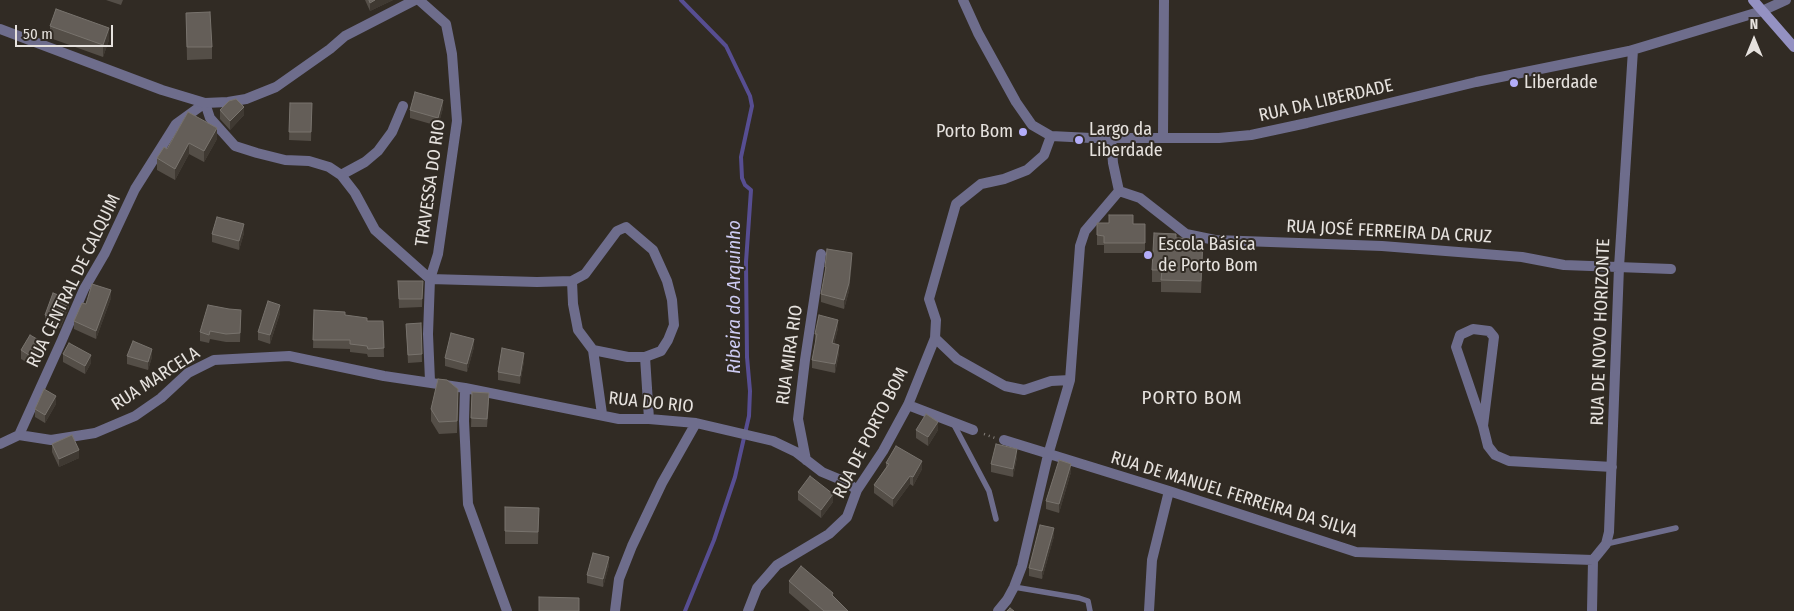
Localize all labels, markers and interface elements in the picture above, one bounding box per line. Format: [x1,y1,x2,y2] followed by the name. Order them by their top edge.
[18,15,115,47] scale bar
[1729,15,1779,65] north arrow
[1750,16,1758,33] text: N
[23,25,53,43] text: 50 m
[1524,72,1598,94] place label: Liberdade
[1257,75,1395,127] street label: RUA DA LIBERDADE
[1508,77,1520,89] marker: Liberdade
[411,118,451,248] street label: TRAVESSA DO RIO
[1089,119,1163,162] place label: Largo da Liberdade
[936,121,1013,143] place label: Porto Bom
[1017,126,1029,138] marker: Porto Bom
[1073,134,1085,146] marker: Largo da Liberdade
[23,191,125,371] street label: RUA CENTRAL DE CALQUIM
[1286,216,1492,248] street label: RUA JOSÉ FERREIRA DA CRUZ
[724,220,746,374] water label: Ribeira do Arquinho
[1158,234,1258,276] place label: Escola Básica de Porto Bom
[1587,238,1615,426] street label: RUA DE NOVO HORIZONTE
[1142,249,1154,261] marker: Escola Básica de Porto Bom
[772,304,808,406] street label: RUA MIRA RIO
[108,343,204,415] street label: RUA MARCELA
[829,364,913,502] street label: RUA DE PORTO BOM
[607,388,695,418] street label: RUA DO RIO
[1140,388,1244,410] district label: PORTO BOM
[1108,447,1360,543] street label: RUA DE MANUEL FERREIRA DA SILVA

